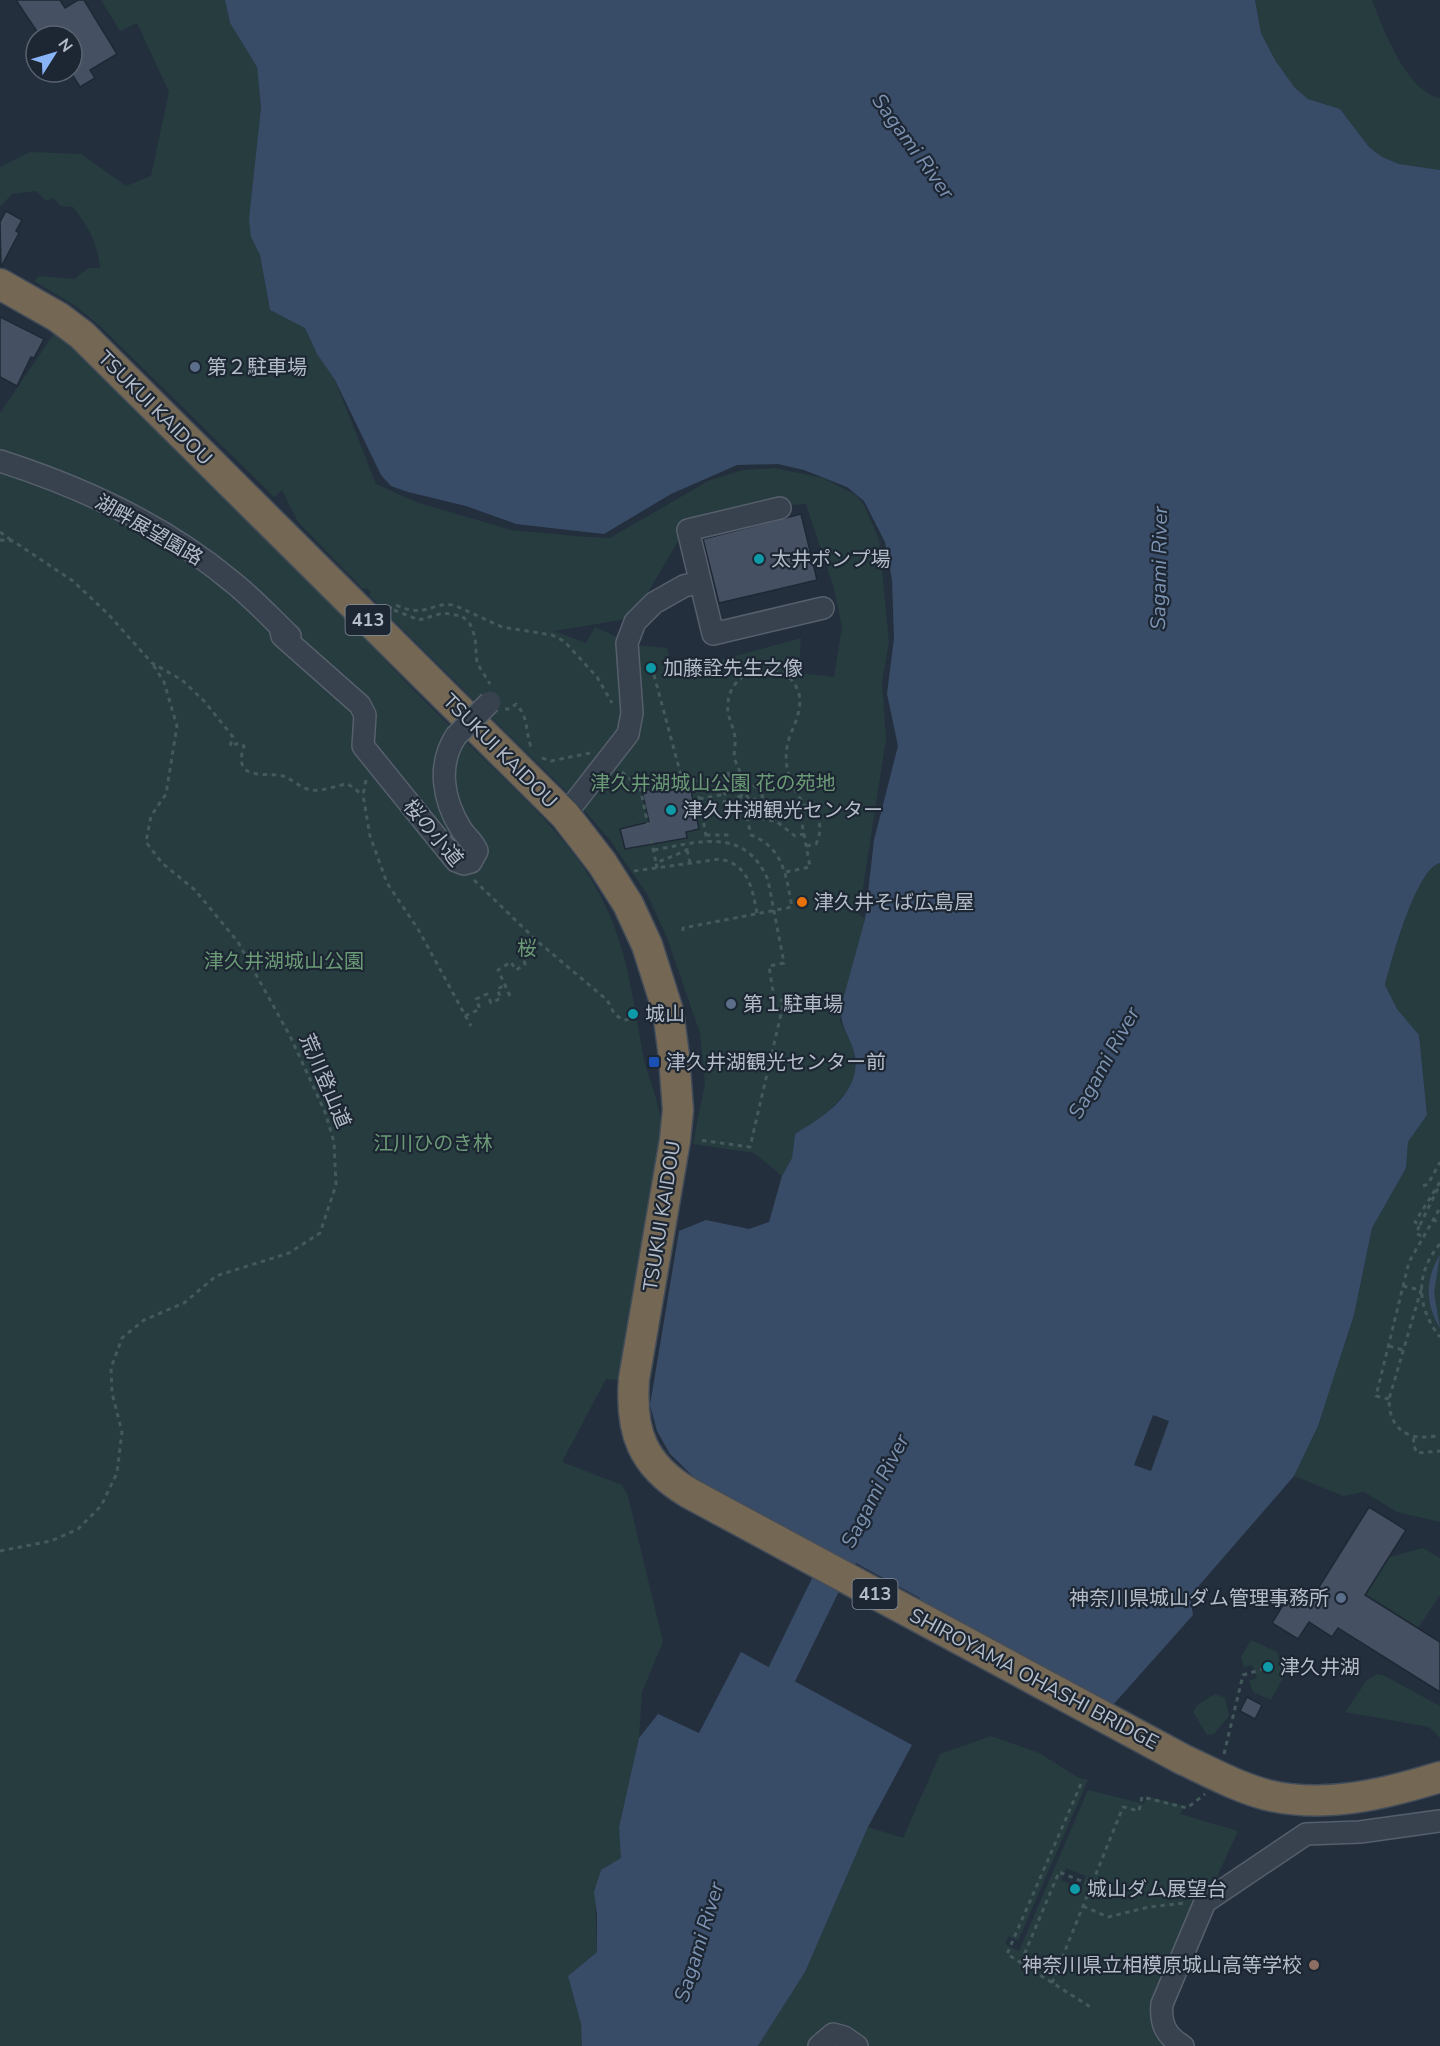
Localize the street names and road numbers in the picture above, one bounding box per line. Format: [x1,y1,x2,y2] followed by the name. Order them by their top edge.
[92,345,218,471] street label: TSUKUI KAIDOU
[90,488,208,572] street label: 湖畔展望園路
[346,605,391,635] road number: 413
[437,688,563,814] street label: TSUKUI KAIDOU
[397,794,469,872] street label: 桜の小道
[293,1030,357,1132] street label: 荒川登山道
[637,1139,687,1293] street label: TSUKUI KAIDOU
[852,1579,898,1609] road number: 413
[905,1602,1163,1756] street label: SHIROYAMA OHASHI BRIDGE

